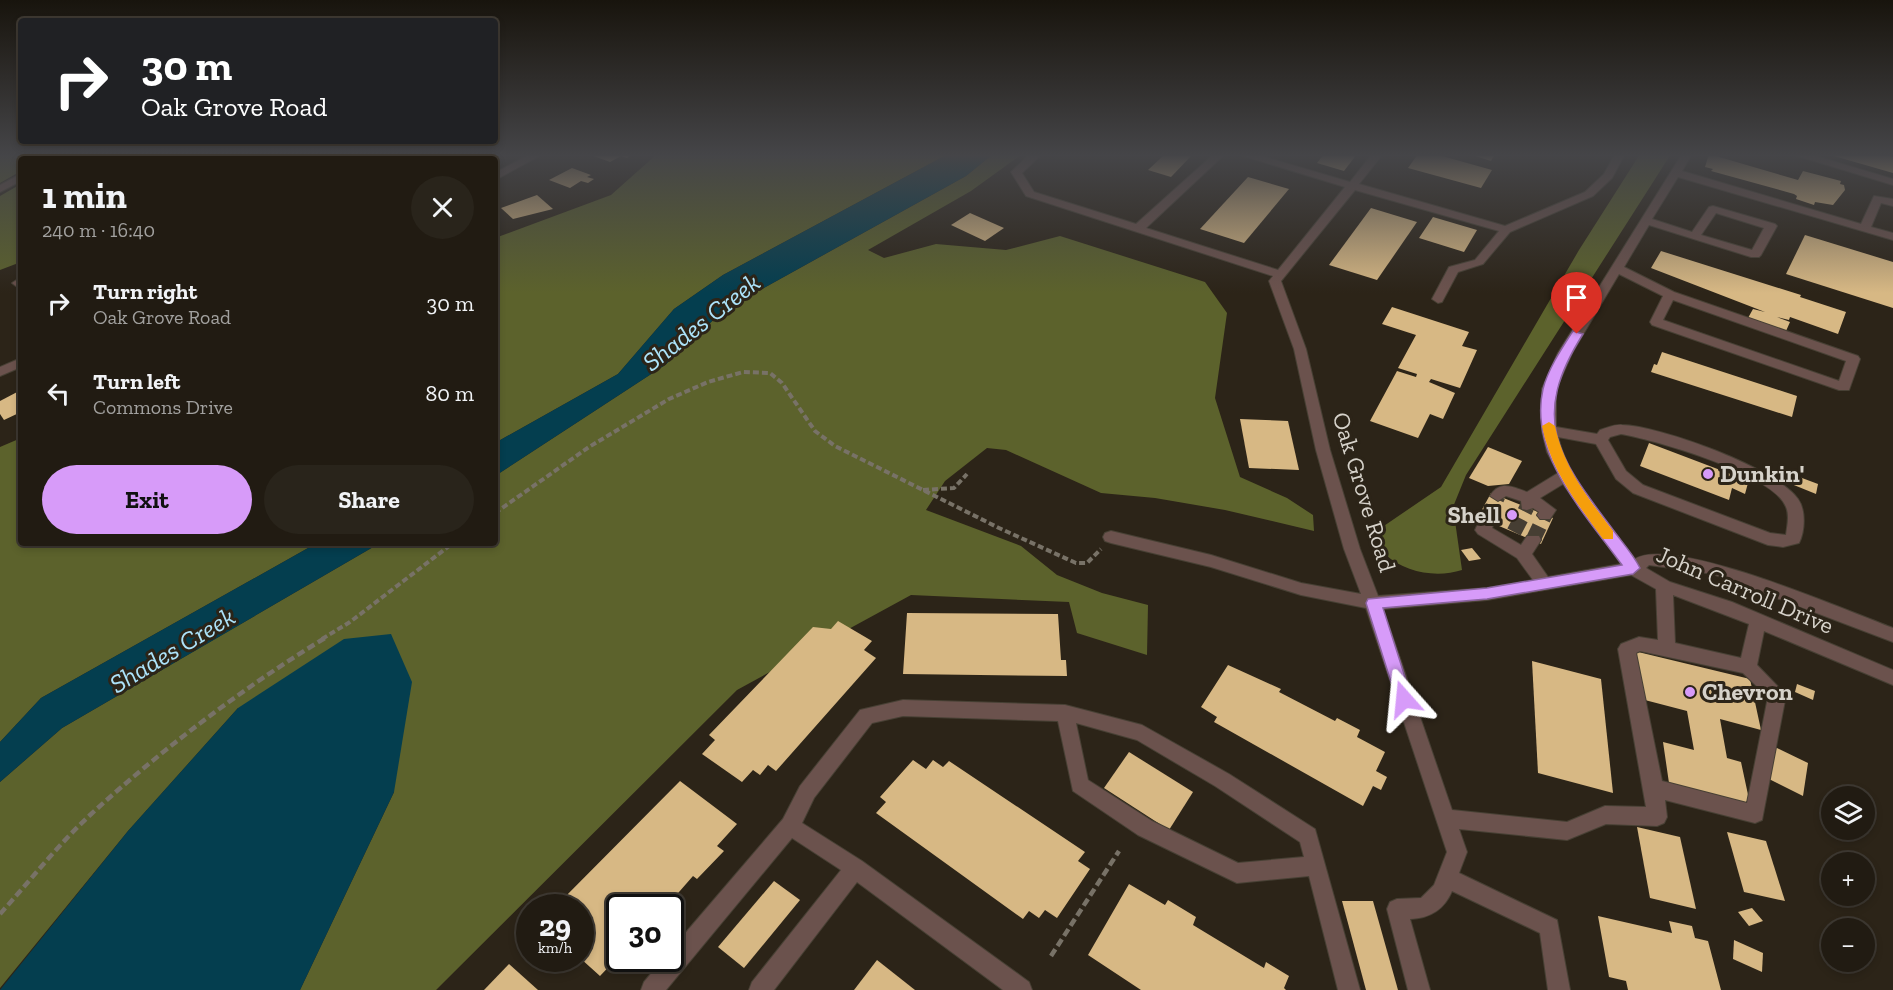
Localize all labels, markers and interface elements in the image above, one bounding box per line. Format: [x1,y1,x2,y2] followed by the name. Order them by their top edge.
[141,40,232,91] text: 30 m
[42,42,120,120] icon: right
[141,91,327,123] text: Oak Grove Road
[42,174,127,217] text: 1 min
[411,176,474,239] button: close
[42,218,155,242] text: 240 m · 16:40
[636,266,766,378] water label: Shades Creek
[1551,272,1602,334] pin
[93,278,197,305] text: Turn right
[1560,281,1593,314] icon: arrive
[42,287,75,320] icon: right
[427,290,474,317] text: 30 m
[93,305,231,329] text: Oak Grove Road
[93,368,180,395] text: Turn left
[42,377,75,410] icon: left
[426,380,474,407] text: 80 m
[93,395,233,419] text: Commons Drive
[1326,408,1403,575] street label: Oak Grove Road
[1720,459,1804,488] place label: Dunkin'
[42,465,252,534] button: Exit
[264,465,474,534] button: Share
[1701,467,1715,481] marker: Dunkin'
[1447,500,1500,529] place label: Shell
[1505,508,1519,522] marker: Shell
[1652,539,1838,640] street label: John Carroll Drive
[104,600,240,700] water label: Shades Creek
[1372,667,1436,731] position arrow
[1702,677,1793,706] place label: Chevron
[1683,685,1697,699] marker: Chevron
[1821,786,1875,972] map controls
[1821,786,1875,840] button: layers
[1821,852,1875,906] button: +
[606,894,684,972] speed limit sign: 30
[539,908,571,944] text: 29
[1821,918,1875,972] button: −
[538,939,572,957] text: km/h

